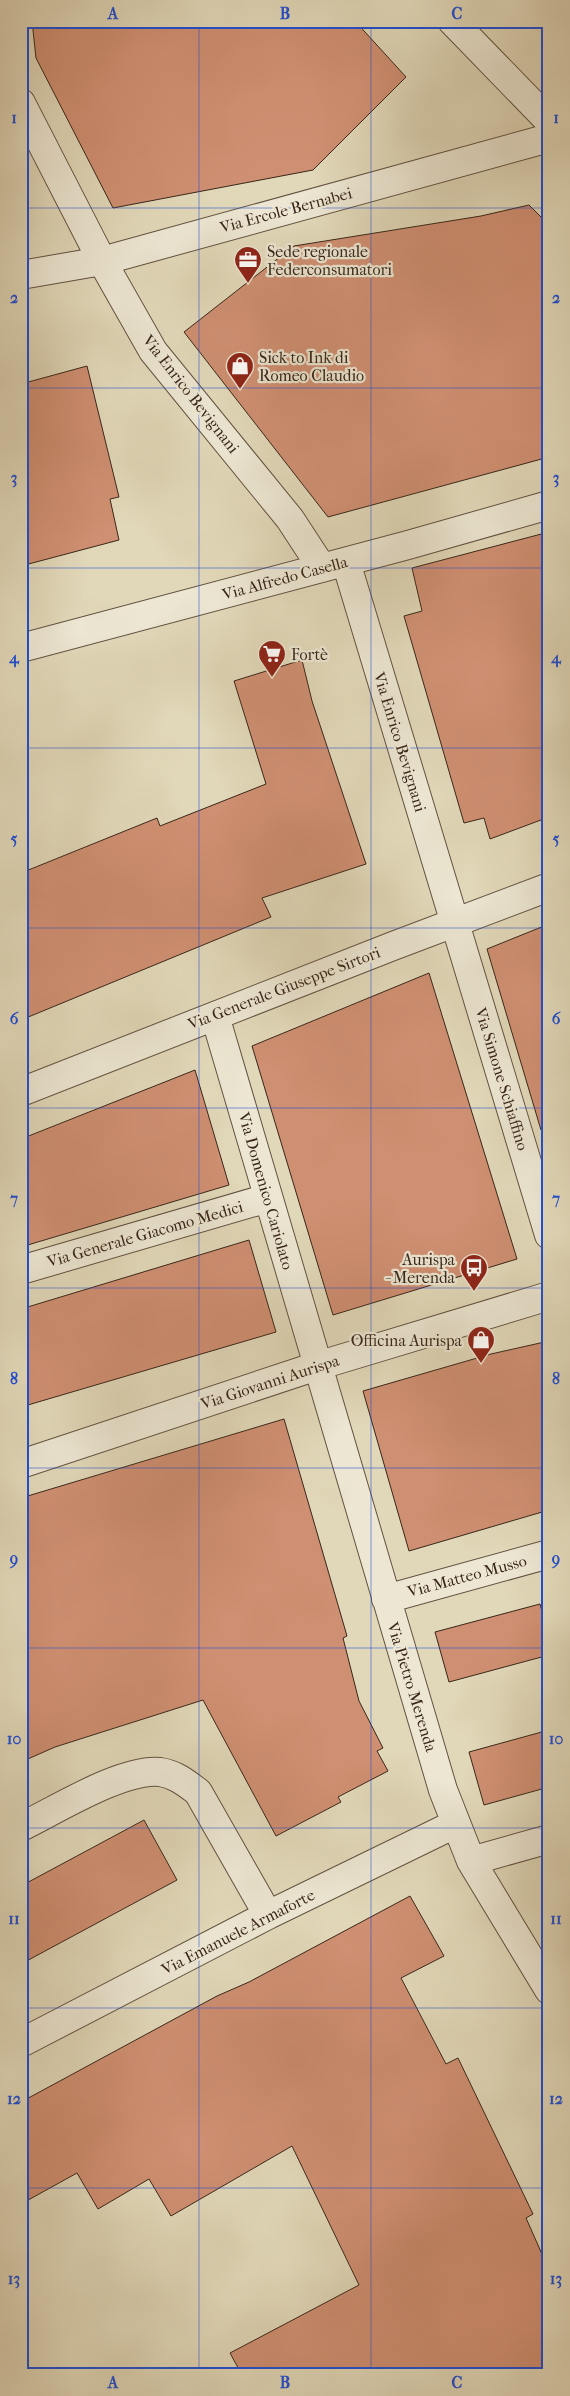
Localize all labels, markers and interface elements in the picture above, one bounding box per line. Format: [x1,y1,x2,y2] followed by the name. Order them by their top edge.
[107,4,119,23] text: A
[280,4,290,23] text: B
[452,4,463,23] text: C
[11,108,17,127] text: 1
[553,108,559,127] text: 1
[217,183,354,237] street label: Via Ercole Bernabei
[267,242,392,279] place label: Sede regionale Federconsumatori
[233,245,263,284] office icon: Sede regionale Federconsumatori
[10,288,18,307] text: 2
[552,288,560,307] text: 2
[138,330,243,457] street label: Via Enrico Bevignani
[259,348,364,385] place label: Sick to Ink di Romeo Claudio
[225,351,255,390] shop icon: Sick to Ink di Romeo Claudio
[11,468,17,488] text: 3
[553,468,559,488] text: 3
[219,552,350,604] street label: Via Alfredo Casella
[257,639,287,678] supermarket icon: Fortè
[291,645,328,664] place label: Fortè
[8,648,20,668] text: 4
[550,648,562,668] text: 4
[369,669,430,814] street label: Via Enrico Bevignani
[11,829,18,848] text: 5
[553,829,560,848] text: 5
[184,942,383,1034] street label: Via Generale Giuseppe Sirtori
[471,1004,533,1153] street label: Via Simone Schiaffino
[10,1009,19,1028] text: 6
[552,1009,561,1028] text: 6
[234,1109,298,1272] street label: Via Domenico Cariolato
[9,1189,18,1208] text: 7
[551,1189,560,1208] text: 7
[44,1197,245,1271] street label: Via Generale Giacomo Medici
[385,1250,456,1287] place label: Aurispa - Merenda
[459,1253,489,1292] bus stop icon: Aurispa - Merenda
[466,1325,496,1364] shop icon: Officina Aurispa
[351,1331,463,1350] place label: Officina Aurispa
[197,1350,342,1414] street label: Via Giovanni Aurispa
[10,1369,18,1388] text: 8
[552,1369,560,1388] text: 8
[9,1549,18,1569] text: 9
[551,1549,560,1569] text: 9
[405,1551,529,1601] street label: Via Matteo Musso
[383,1619,441,1755] street label: Via Pietro Merenda
[7,1729,21,1748] text: 10
[549,1729,563,1748] text: 10
[157,1885,318,1979] street label: Via Emanuele Armaforte
[8,1909,20,1928] text: 11
[550,1909,562,1928] text: 11
[7,2089,21,2108] text: 12
[549,2089,563,2108] text: 12
[8,2269,20,2289] text: 13
[550,2269,562,2289] text: 13
[107,2373,119,2392] text: A
[280,2373,290,2392] text: B
[452,2373,463,2392] text: C

